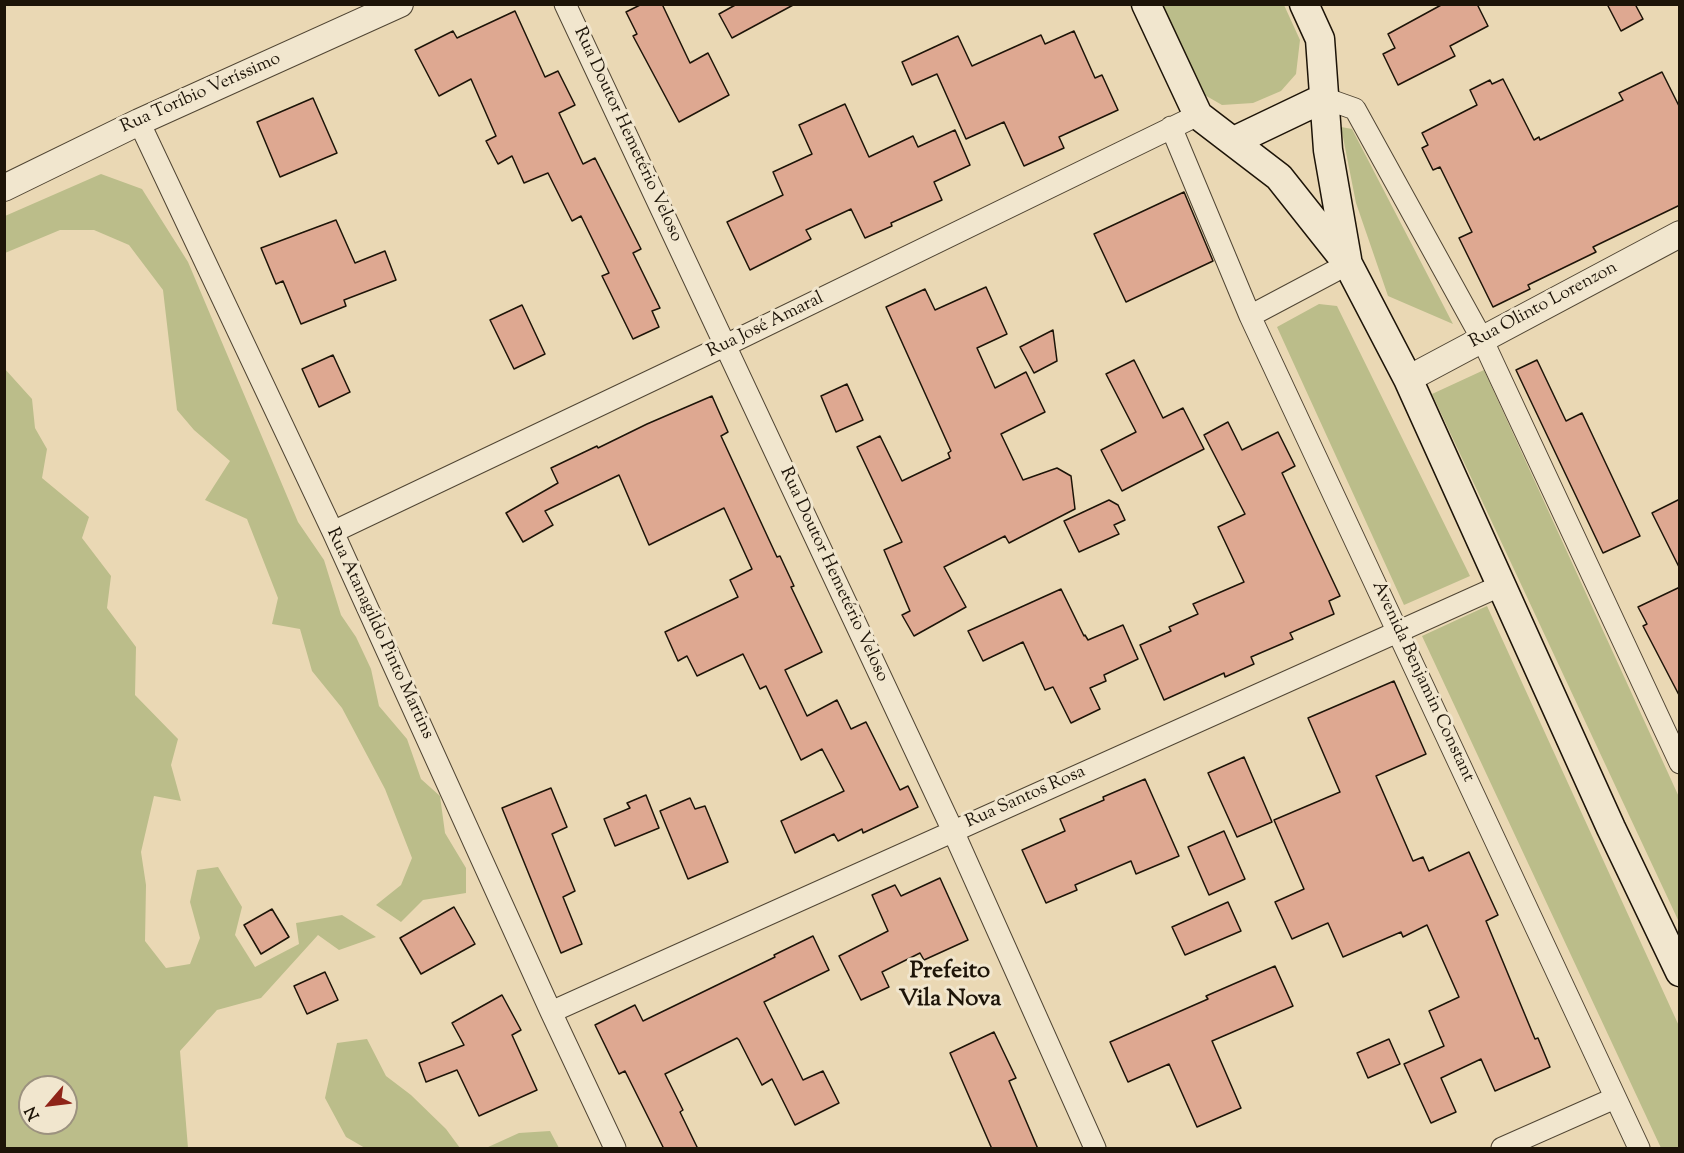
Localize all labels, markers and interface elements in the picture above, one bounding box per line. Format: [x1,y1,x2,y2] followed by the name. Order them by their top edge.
[568,24,686,246] street label: Rua Doutor Hemetério Veloso
[118,49,284,139] street label: Rua Toríbio Veríssimo
[1466,258,1622,354] street label: Rua Olinto Lorenzon
[704,288,828,364] street label: Rua José Amaral
[774,464,892,686] street label: Rua Doutor Hemetério Veloso
[321,525,437,743] street label: Rua Atanagildo Pinto Martins
[1366,578,1478,786] street label: Avenida Benjamin Constant
[963,762,1089,834] street label: Rua Santos Rosa
[899,959,1001,1015] district label: Prefeito Vila Nova
[18,1075,78,1135] north arrow
[20,1102,47,1124] text: N

